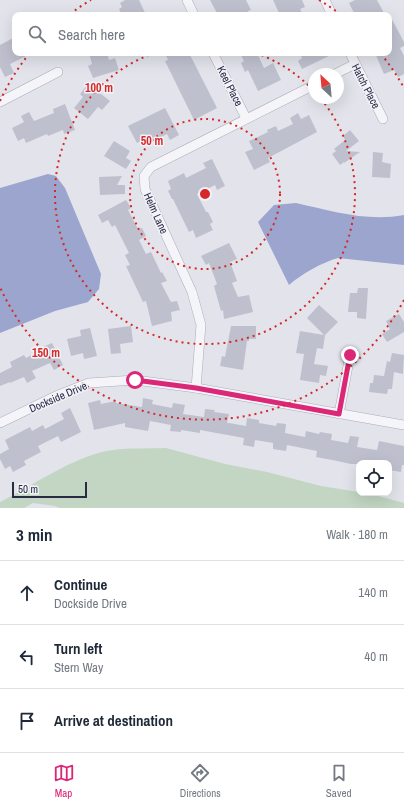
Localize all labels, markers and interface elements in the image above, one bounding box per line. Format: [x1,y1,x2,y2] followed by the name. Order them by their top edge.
[12,12,392,56] search box
[26,23,48,45] icon: search
[58,24,125,45] text: Search here
[349,61,383,111] street label: Hatch Place
[214,64,246,108] street label: Keel Place
[308,68,344,104] north arrow
[85,80,113,96] text: 100 m
[141,133,163,149] text: 50 m
[198,187,212,201] centre of rings
[141,190,171,236] street label: Helm Lane
[32,345,60,361] text: 150 m
[341,346,359,364] route end
[126,371,144,389] route start
[27,379,89,415] street label: Dockside Drive
[356,460,392,496] map controls
[356,460,392,496] button: locate
[12,480,87,499] scale bar
[18,482,38,496] text: 50 m
[16,523,52,546] text: 3 min
[326,526,388,543] text: Walk · 180 m
[54,574,107,595] text: Continue
[16,582,38,604] icon: ahead
[358,584,388,601] text: 140 m
[54,595,127,612] text: Dockside Drive
[54,638,102,659] text: Turn left
[16,646,38,668] icon: left
[364,648,388,665] text: 40 m
[54,659,103,676] text: Stern Way
[16,710,38,732] icon: arrive
[54,710,173,731] text: Arrive at destination
[53,762,75,800] tab: Map
[180,762,221,800] tab: Directions
[326,762,351,800] tab: Saved

